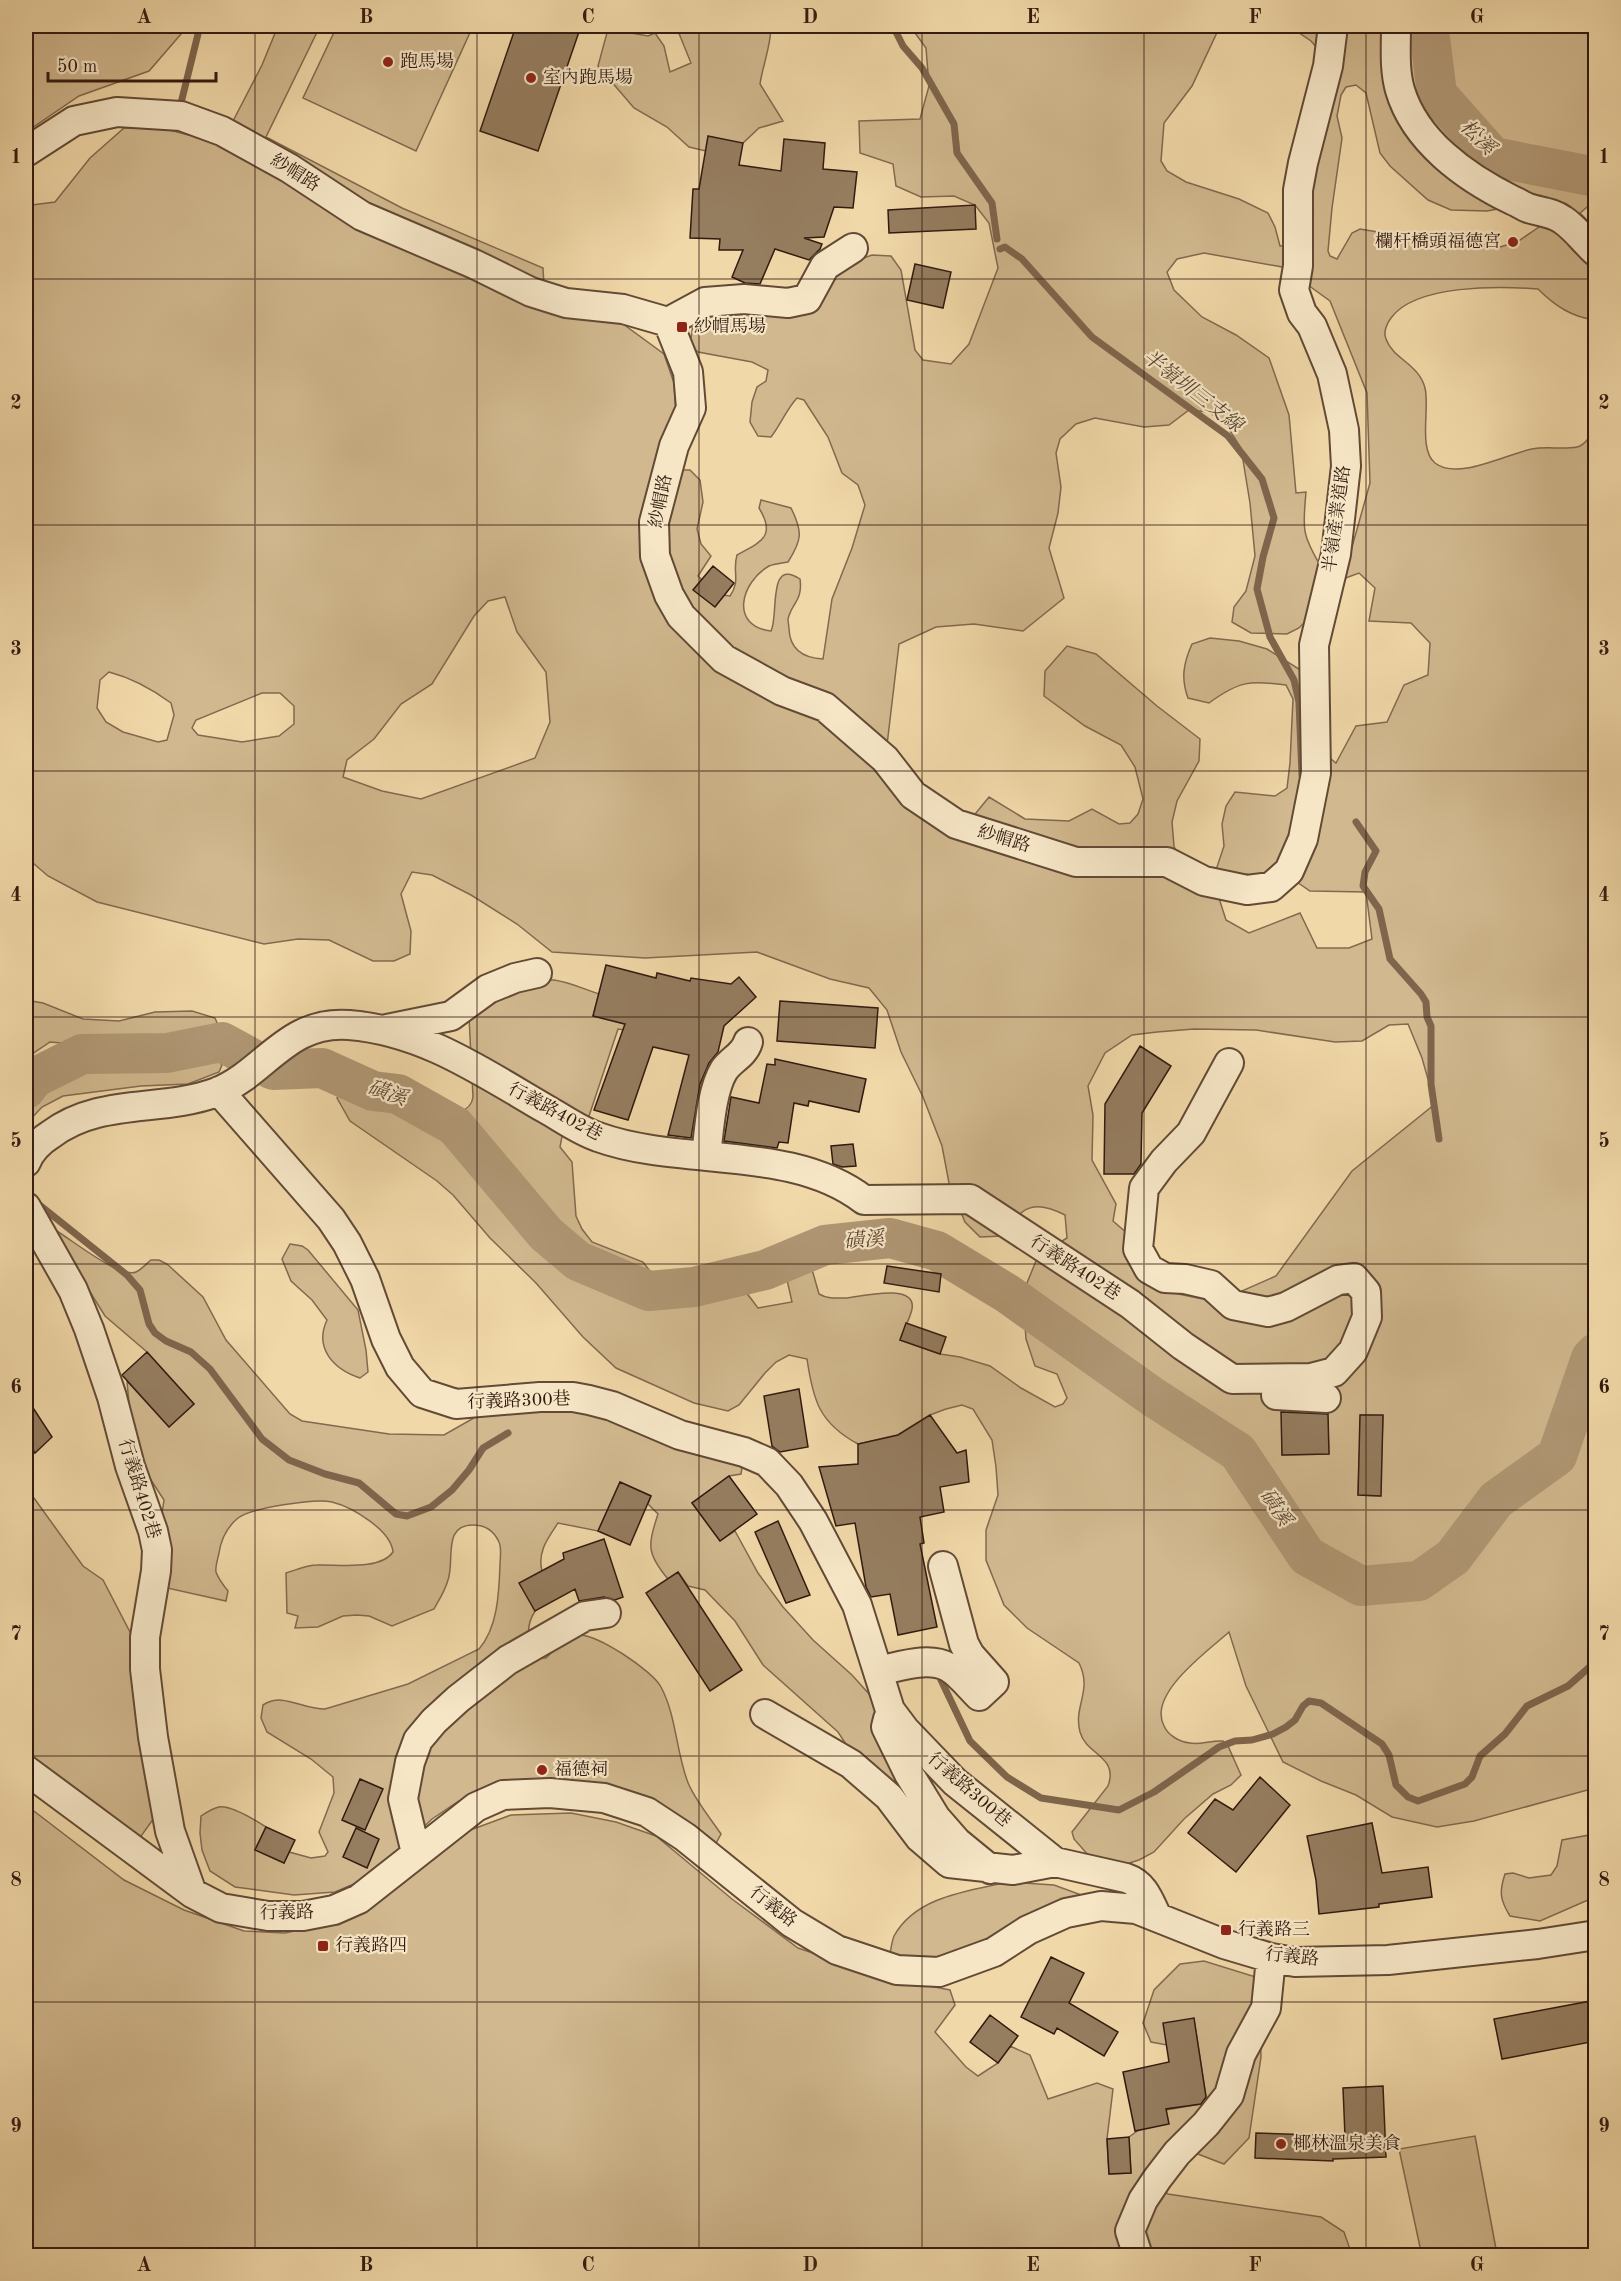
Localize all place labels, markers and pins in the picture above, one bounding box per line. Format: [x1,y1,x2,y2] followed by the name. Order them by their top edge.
[400,51,454,71] place label: 跑馬場
[381,55,395,69] marker: 跑馬場
[543,67,633,87] place label: 室內跑馬場
[524,71,538,85] marker: 室內跑馬場
[1375,231,1501,251] place label: 欄杆橋頭福德宮
[1506,235,1520,249] marker: 欄杆橋頭福德宮
[694,316,766,336] place label: 紗帽馬場
[675,320,689,334] marker: 紗帽馬場
[554,1759,608,1779] place label: 福德祠
[535,1763,549,1777] marker: 福德祠
[1238,1919,1310,1939] place label: 行義路三
[1219,1923,1233,1937] marker: 行義路三
[335,1935,407,1955] place label: 行義路四
[316,1939,330,1953] marker: 行義路四
[1293,2133,1401,2153] place label: 椰林溫泉美食
[1274,2137,1288,2151] marker: 椰林溫泉美食

